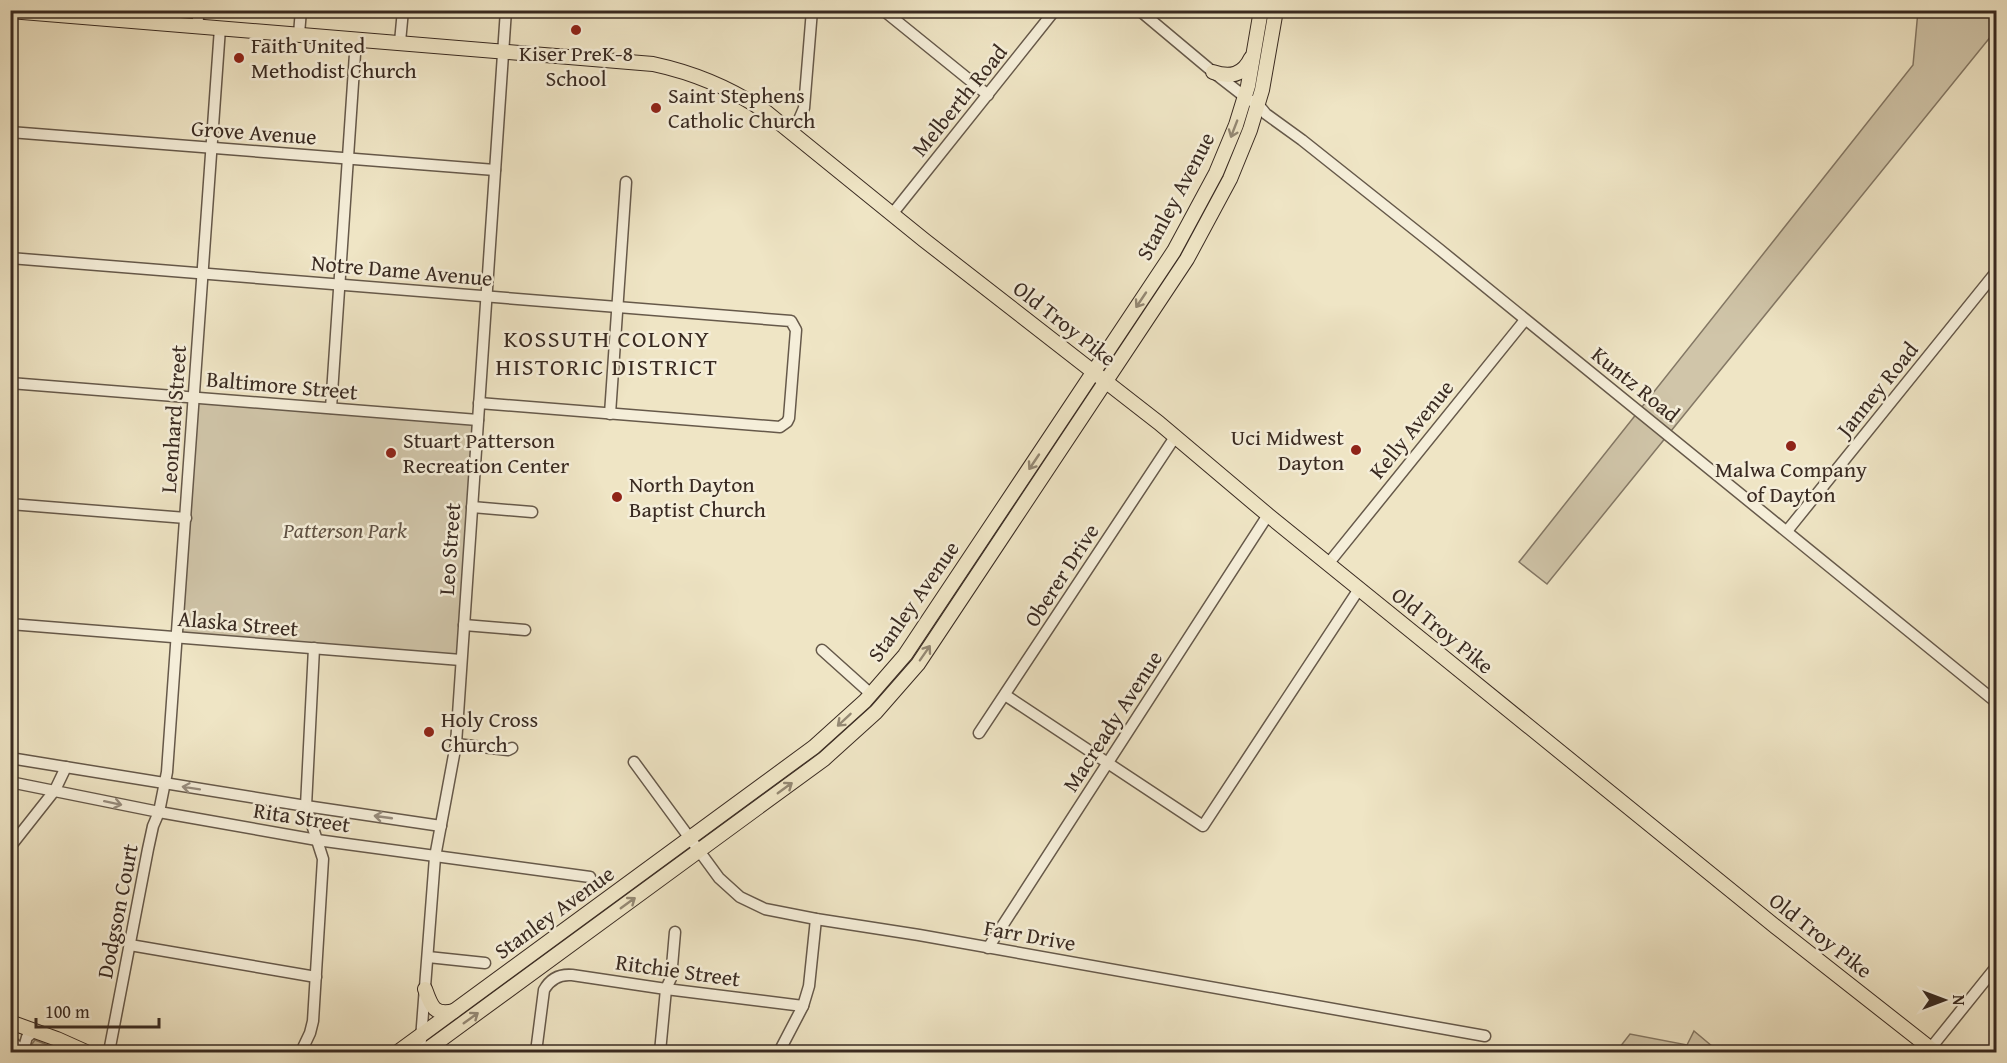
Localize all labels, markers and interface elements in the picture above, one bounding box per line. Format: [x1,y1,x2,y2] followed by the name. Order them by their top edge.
[569,23,583,37] marker: Kiser PreK-8 School
[251,29,417,86] place label: Faith United Methodist Church
[519,37,633,94] place label: Kiser PreK-8 School
[904,37,1014,163] street label: Melberth Road
[232,51,246,65] marker: Faith United Methodist Church
[668,79,816,136] place label: Saint Stephens Catholic Church
[649,101,663,115] marker: Saint Stephens Catholic Church
[190,112,318,152] street label: Grove Avenue
[1227,119,1238,137] one-way arrow
[1128,126,1222,266] street label: Stanley Avenue
[310,246,494,294] street label: Notre Dame Avenue
[1007,272,1123,374] street label: Old Troy Pike
[1135,291,1147,307] one-way arrow
[496,321,718,384] district label: KOSSUTH COLONY HISTORIC DISTRICT
[1827,334,1926,446] street label: Janney Road
[1585,338,1687,430] street label: Kuntz Road
[152,344,194,494] street label: Leonhard Street
[205,362,359,408] street label: Baltimore Street
[1361,373,1461,485] street label: Kelly Avenue
[1231,421,1345,478] place label: Uci Midwest Dayton
[403,424,569,481] place label: Stuart Patterson Recreation Center
[1784,439,1798,453] marker: Malwa Company of Dayton
[1349,443,1363,457] marker: Uci Midwest Dayton
[384,446,398,460] marker: Stuart Patterson Recreation Center
[1715,453,1867,510] place label: Malwa Company of Dayton
[1027,454,1040,471] one-way arrow
[629,468,766,525] place label: North Dayton Baptist Church
[610,490,624,504] marker: North Dayton Baptist Church
[430,501,468,596] street label: Leo Street
[282,514,408,546] park label: Patterson Park
[1016,517,1106,633] street label: Oberer Drive
[859,534,967,668] street label: Stanley Avenue
[1385,579,1501,681] street label: Old Troy Pike
[176,602,300,644] street label: Alaska Street
[1054,644,1170,798] street label: Macready Avenue
[919,645,931,662] one-way arrow
[441,703,538,760] place label: Holy Cross Church
[837,713,852,727] one-way arrow
[422,725,436,739] marker: Holy Cross Church
[777,781,793,794] one-way arrow
[181,782,201,793] one-way arrow
[251,794,353,840] street label: Rita Street
[103,797,122,809] one-way arrow
[374,812,394,823] one-way arrow
[88,841,146,981] street label: Dodgson Court
[487,858,621,966] street label: Stanley Avenue
[1763,884,1879,986] street label: Old Troy Pike
[620,897,636,909] one-way arrow
[982,911,1078,959] street label: Farr Drive
[614,945,743,995] street label: Ritchie Street
[1914,970,1974,1030] north arrow
[36,991,159,1029] scale bar
[1947,995,1971,1006] text: N
[45,998,90,1025] text: 100 m
[462,1012,478,1024] one-way arrow

